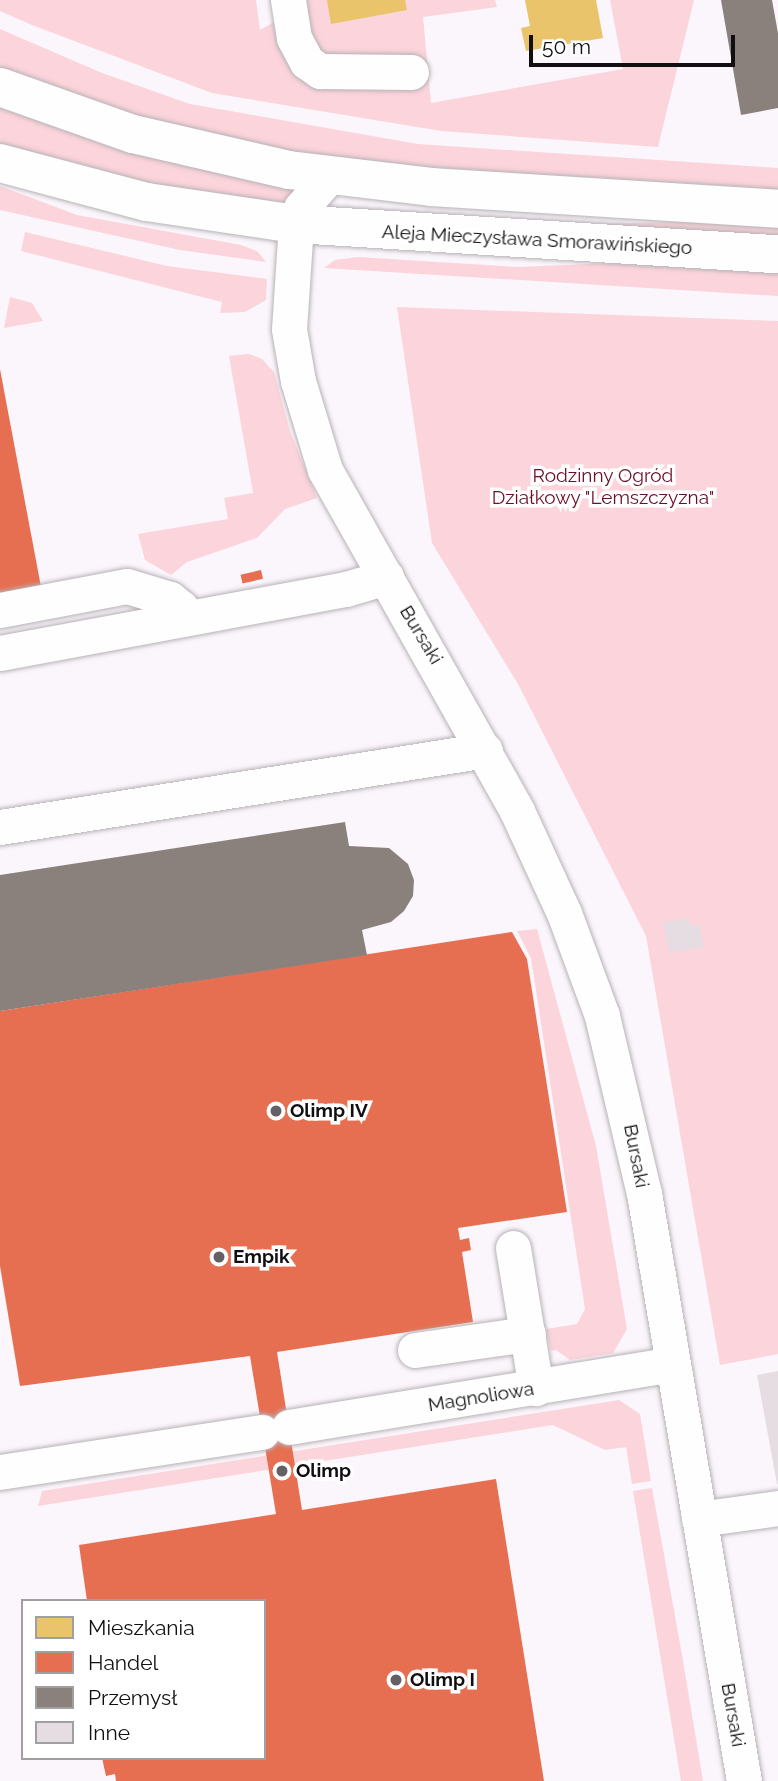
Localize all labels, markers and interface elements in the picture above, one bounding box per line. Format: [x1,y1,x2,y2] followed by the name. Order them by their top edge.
[533,21,740,65] scale bar
[542,34,591,59] text: 50 m
[381,220,693,260] street label: Aleja Mieczysława Smorawińskiego
[491,465,715,509] park label: Rodzinny Ogród Działkowy "Lemszczyzna"
[395,602,447,668] street label: Bursaki
[290,1100,368,1122] place label: Olimp IV
[268,1103,284,1119] marker: Olimp IV
[619,1122,653,1190] street label: Bursaki
[233,1246,290,1268] place label: Empik
[211,1249,227,1265] marker: Empik
[426,1377,536,1417] street label: Magnoliowa
[296,1460,351,1482] place label: Olimp
[274,1463,290,1479] marker: Olimp
[21,1599,266,1760] legend
[88,1615,195,1640] text: Mieszkania
[88,1650,158,1675] text: Handel
[410,1669,475,1691] place label: Olimp I
[388,1672,404,1688] marker: Olimp I
[716,1681,750,1749] street label: Bursaki
[88,1685,177,1710] text: Przemysł
[88,1720,130,1745] text: Inne

